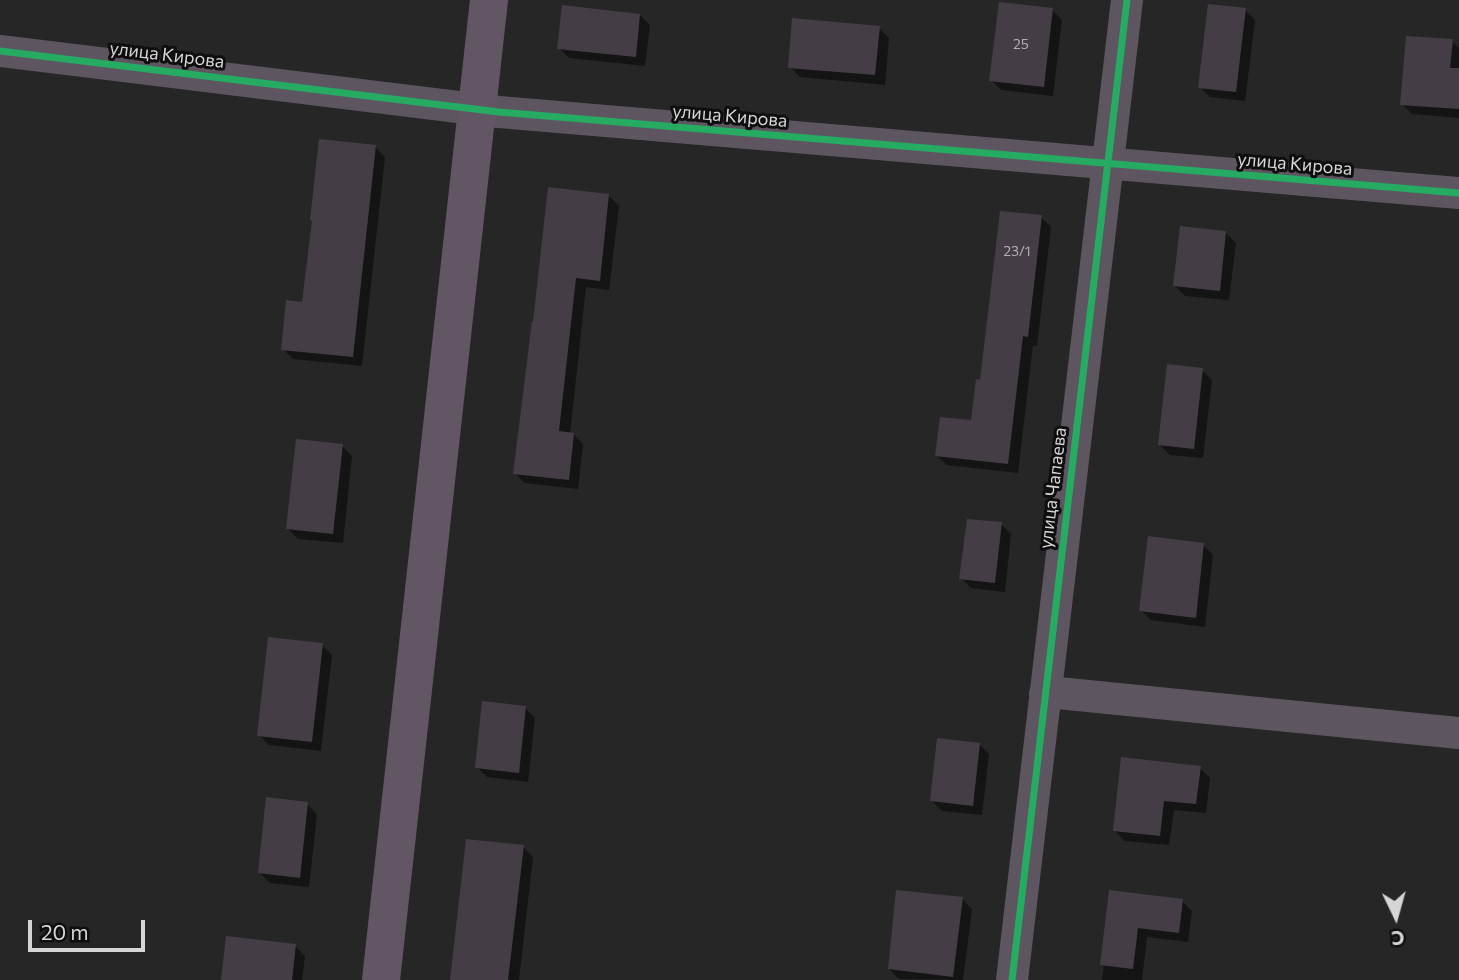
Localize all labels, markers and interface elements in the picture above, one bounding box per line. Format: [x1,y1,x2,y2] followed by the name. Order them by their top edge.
[1013,36,1029,52] house number: 25
[108,37,226,73] street label: улица Кирова
[672,100,788,132] street label: улица Кирова
[1237,148,1353,180] street label: улица Кирова
[1003,243,1031,259] house number: 23/1
[1035,426,1071,550] street label: улица Чапаева
[1361,882,1431,952] north arrow
[32,906,149,950] scale bar
[41,919,89,944] text: 20 m
[1390,926,1405,950] text: С

